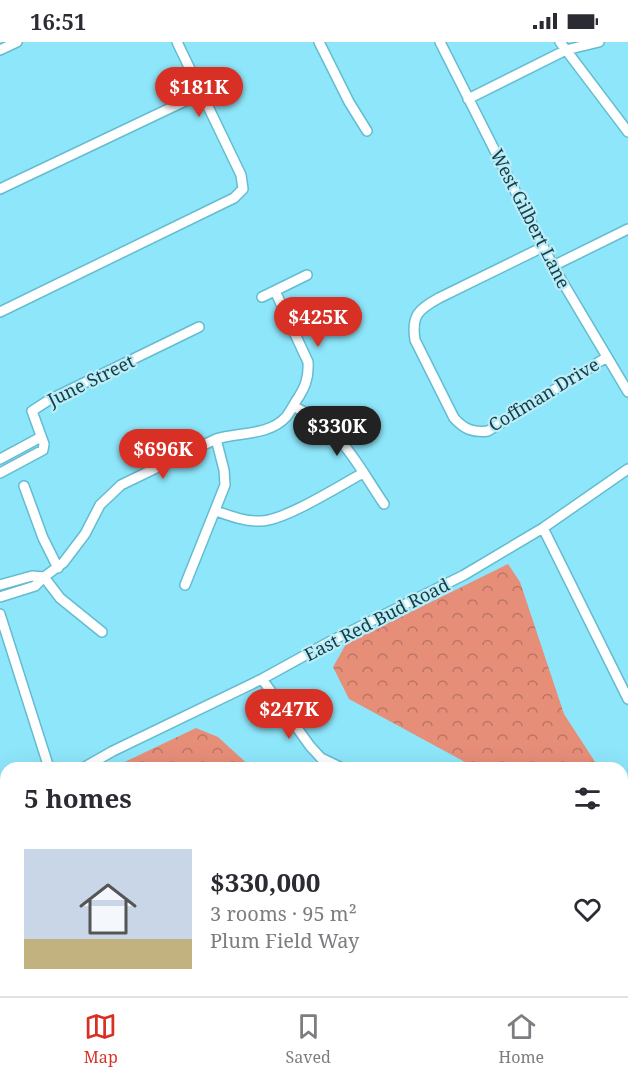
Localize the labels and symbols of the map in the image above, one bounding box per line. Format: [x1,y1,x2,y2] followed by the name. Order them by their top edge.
[157,67,241,118] pin: $181K
[485,145,576,292] street label: West Gilbert Lane
[276,297,360,348] pin: $425K
[42,349,138,412] street label: June Street
[484,352,603,437] street label: Coffman Drive
[295,406,379,457] pin: $330K
[121,429,205,480] pin: $696K
[300,572,453,666] street label: East Red Bud Road
[247,689,331,740] pin: $247K

